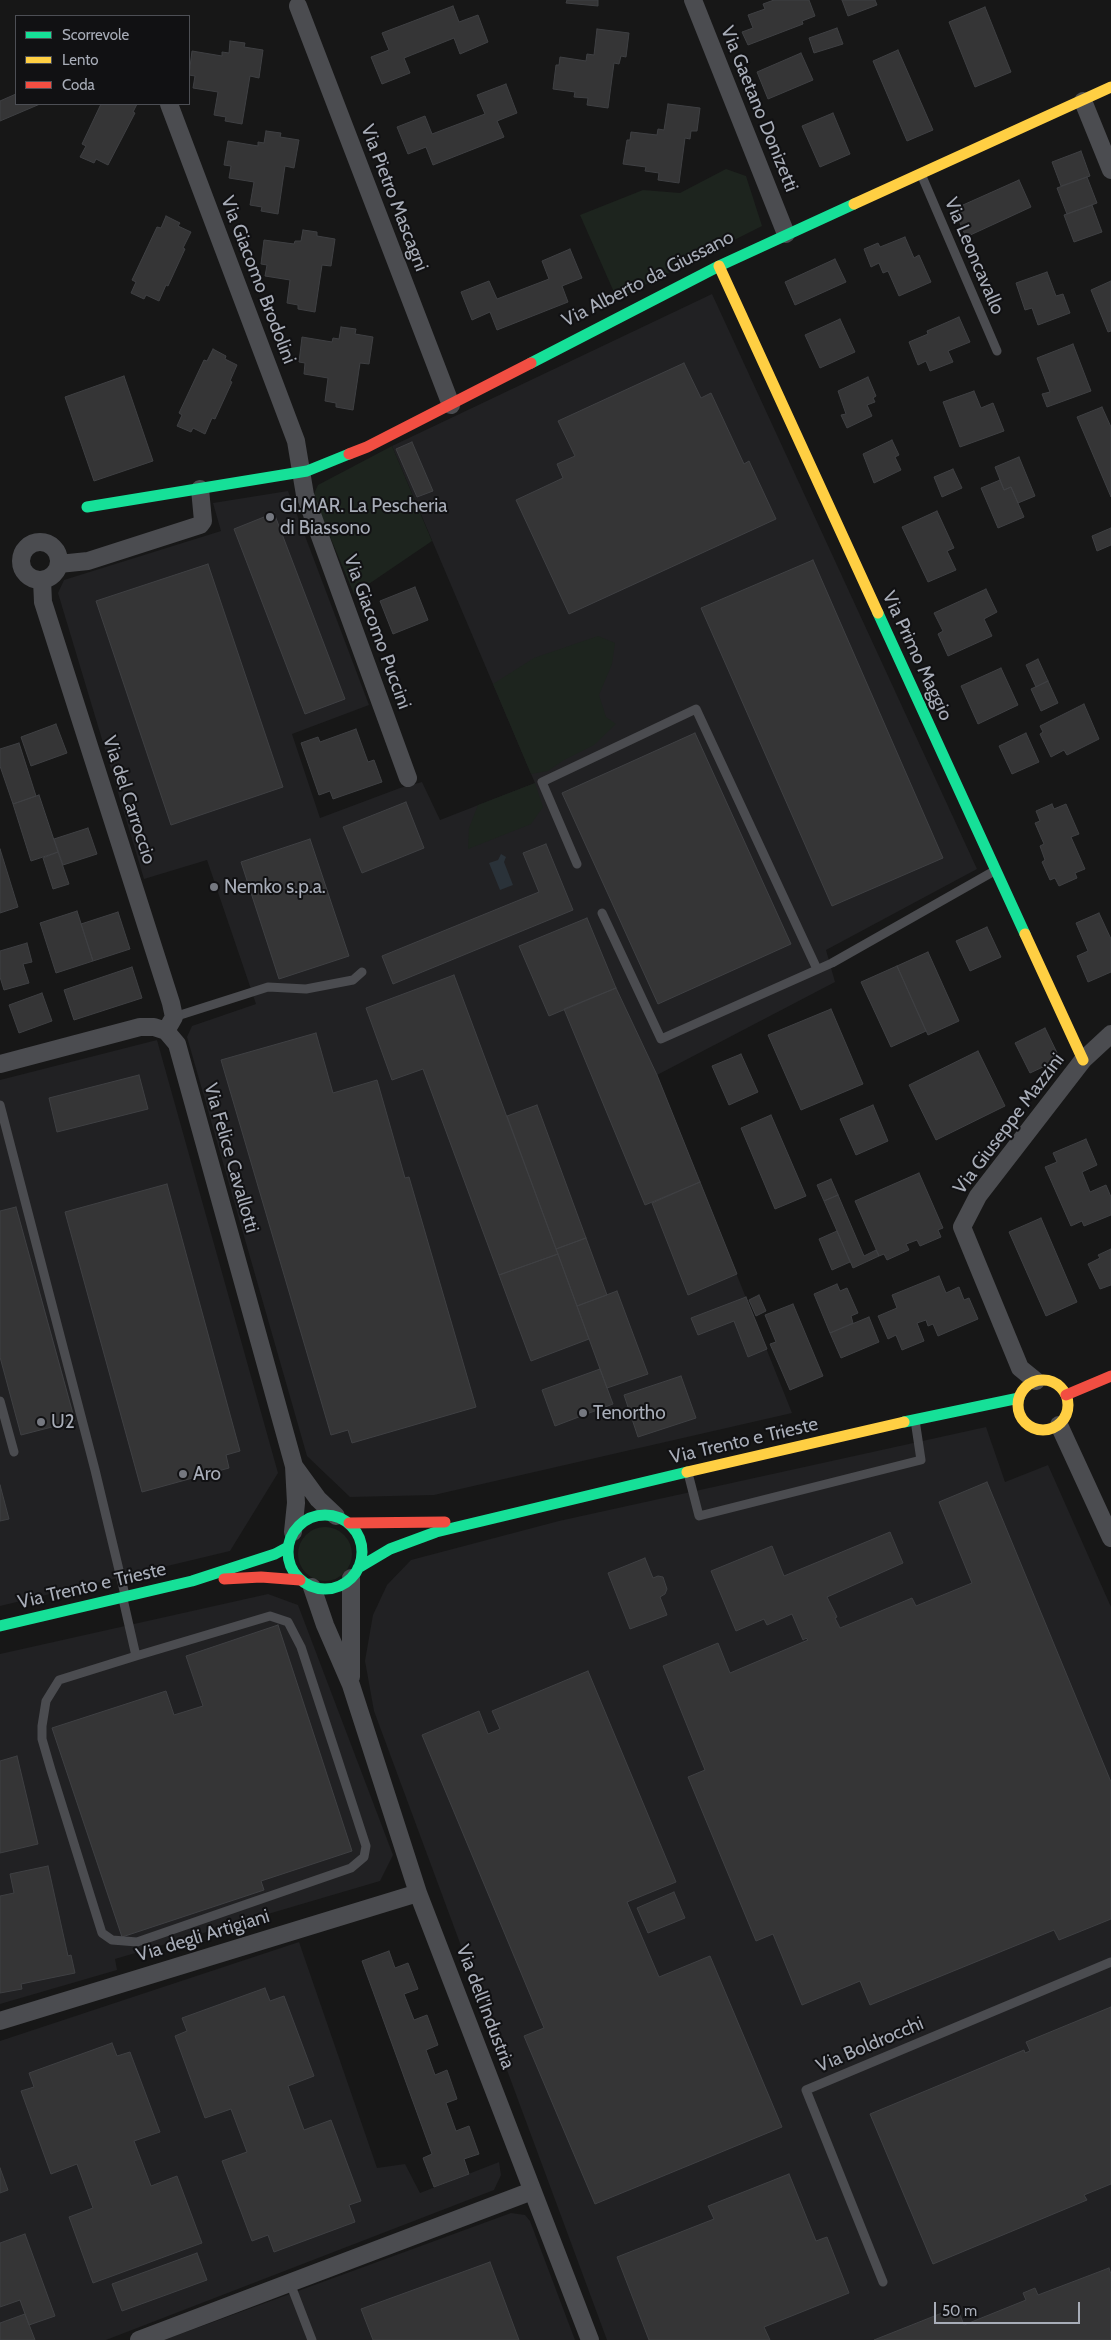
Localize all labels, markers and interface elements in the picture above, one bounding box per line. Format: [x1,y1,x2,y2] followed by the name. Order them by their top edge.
[15,15,190,105] legend
[715,23,803,195] street label: Via Gaetano Donizetti
[62,26,129,44] text: Scorrevole
[62,51,99,69] text: Lento
[62,76,95,94] text: Coda
[356,121,432,275] street label: Via Pietro Mascagni
[216,193,300,367] street label: Via Giacomo Brodolini
[939,194,1009,318] street label: Via Leoncavallo
[558,226,738,332] street label: Via Alberto da Giussano
[280,495,447,539] place label: GI.MAR. La Pescheria di Biassono
[264,511,276,523] marker: GI.MAR. La Pescheria di Biassono
[339,552,415,712] street label: Via Giacomo Puccini
[877,588,957,724] street label: Via Primo Maggio
[98,733,160,867] street label: Via del Carroccio
[224,876,326,898] place label: Nemko s.p.a.
[208,881,220,893] marker: Nemko s.p.a.
[949,1049,1069,1199] street label: Via Giuseppe Mazzini
[199,1081,263,1235] street label: Via Felice Cavallotti
[593,1402,666,1424] place label: Tenortho
[577,1407,589,1419] marker: Tenortho
[51,1411,75,1433] place label: U2
[668,1413,820,1469] street label: Via Trento e Trieste
[35,1416,47,1428] marker: U2
[193,1463,221,1485] place label: Aro
[177,1468,189,1480] marker: Aro
[16,1558,168,1614] street label: Via Trento e Trieste
[134,1905,272,1967] street label: Via degli Artigiani
[451,1942,519,2072] street label: Via dell'Industria
[813,2012,927,2078] street label: Via Boldrocchi
[936,2292,1082,2324] scale bar
[942,2302,977,2320] text: 50 m

